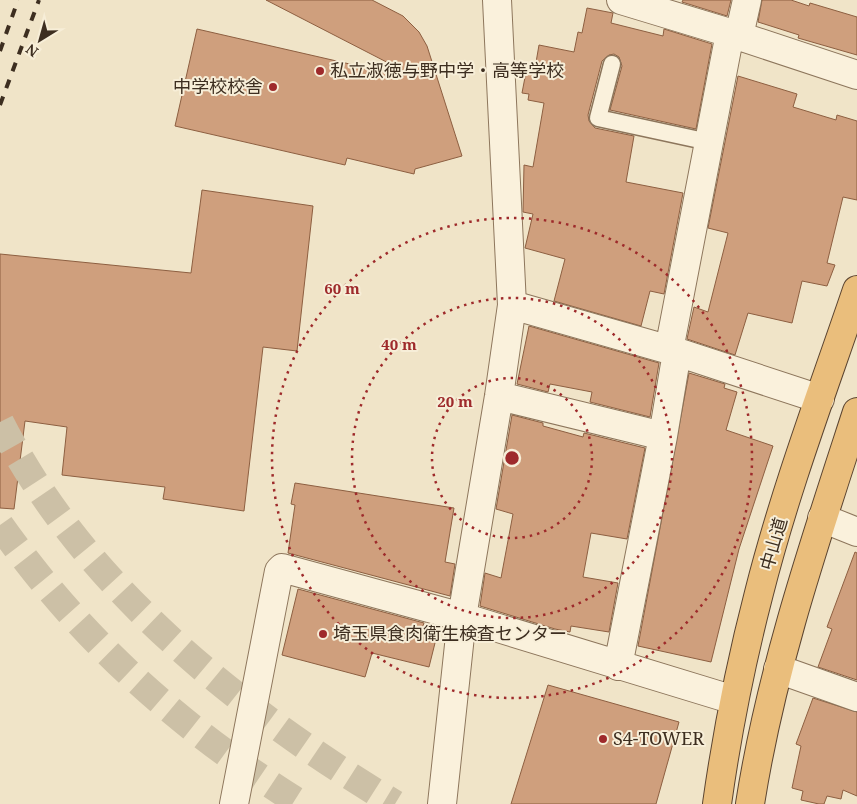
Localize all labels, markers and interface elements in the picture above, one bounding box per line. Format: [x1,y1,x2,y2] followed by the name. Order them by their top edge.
[15,15,65,65] north arrow
[22,40,42,62] text: N
[330,58,564,82] place label: 私立淑徳与野中学・高等学校
[314,65,326,77] marker: 私立淑徳与野中学・高等学校
[173,74,263,98] place label: 中学校校舎
[267,81,279,93] marker: 中学校校舎
[324,278,360,298] text: 60 m
[381,334,417,354] text: 40 m
[437,391,473,411] text: 20 m
[503,449,521,467] centre of rings
[754,514,792,573] street label: 中山道
[333,621,567,645] place label: 埼玉県食肉衛生検査センター
[317,628,329,640] marker: 埼玉県食肉衛生検査センター
[613,726,704,750] place label: S4-TOWER
[597,733,609,745] marker: S4-TOWER

